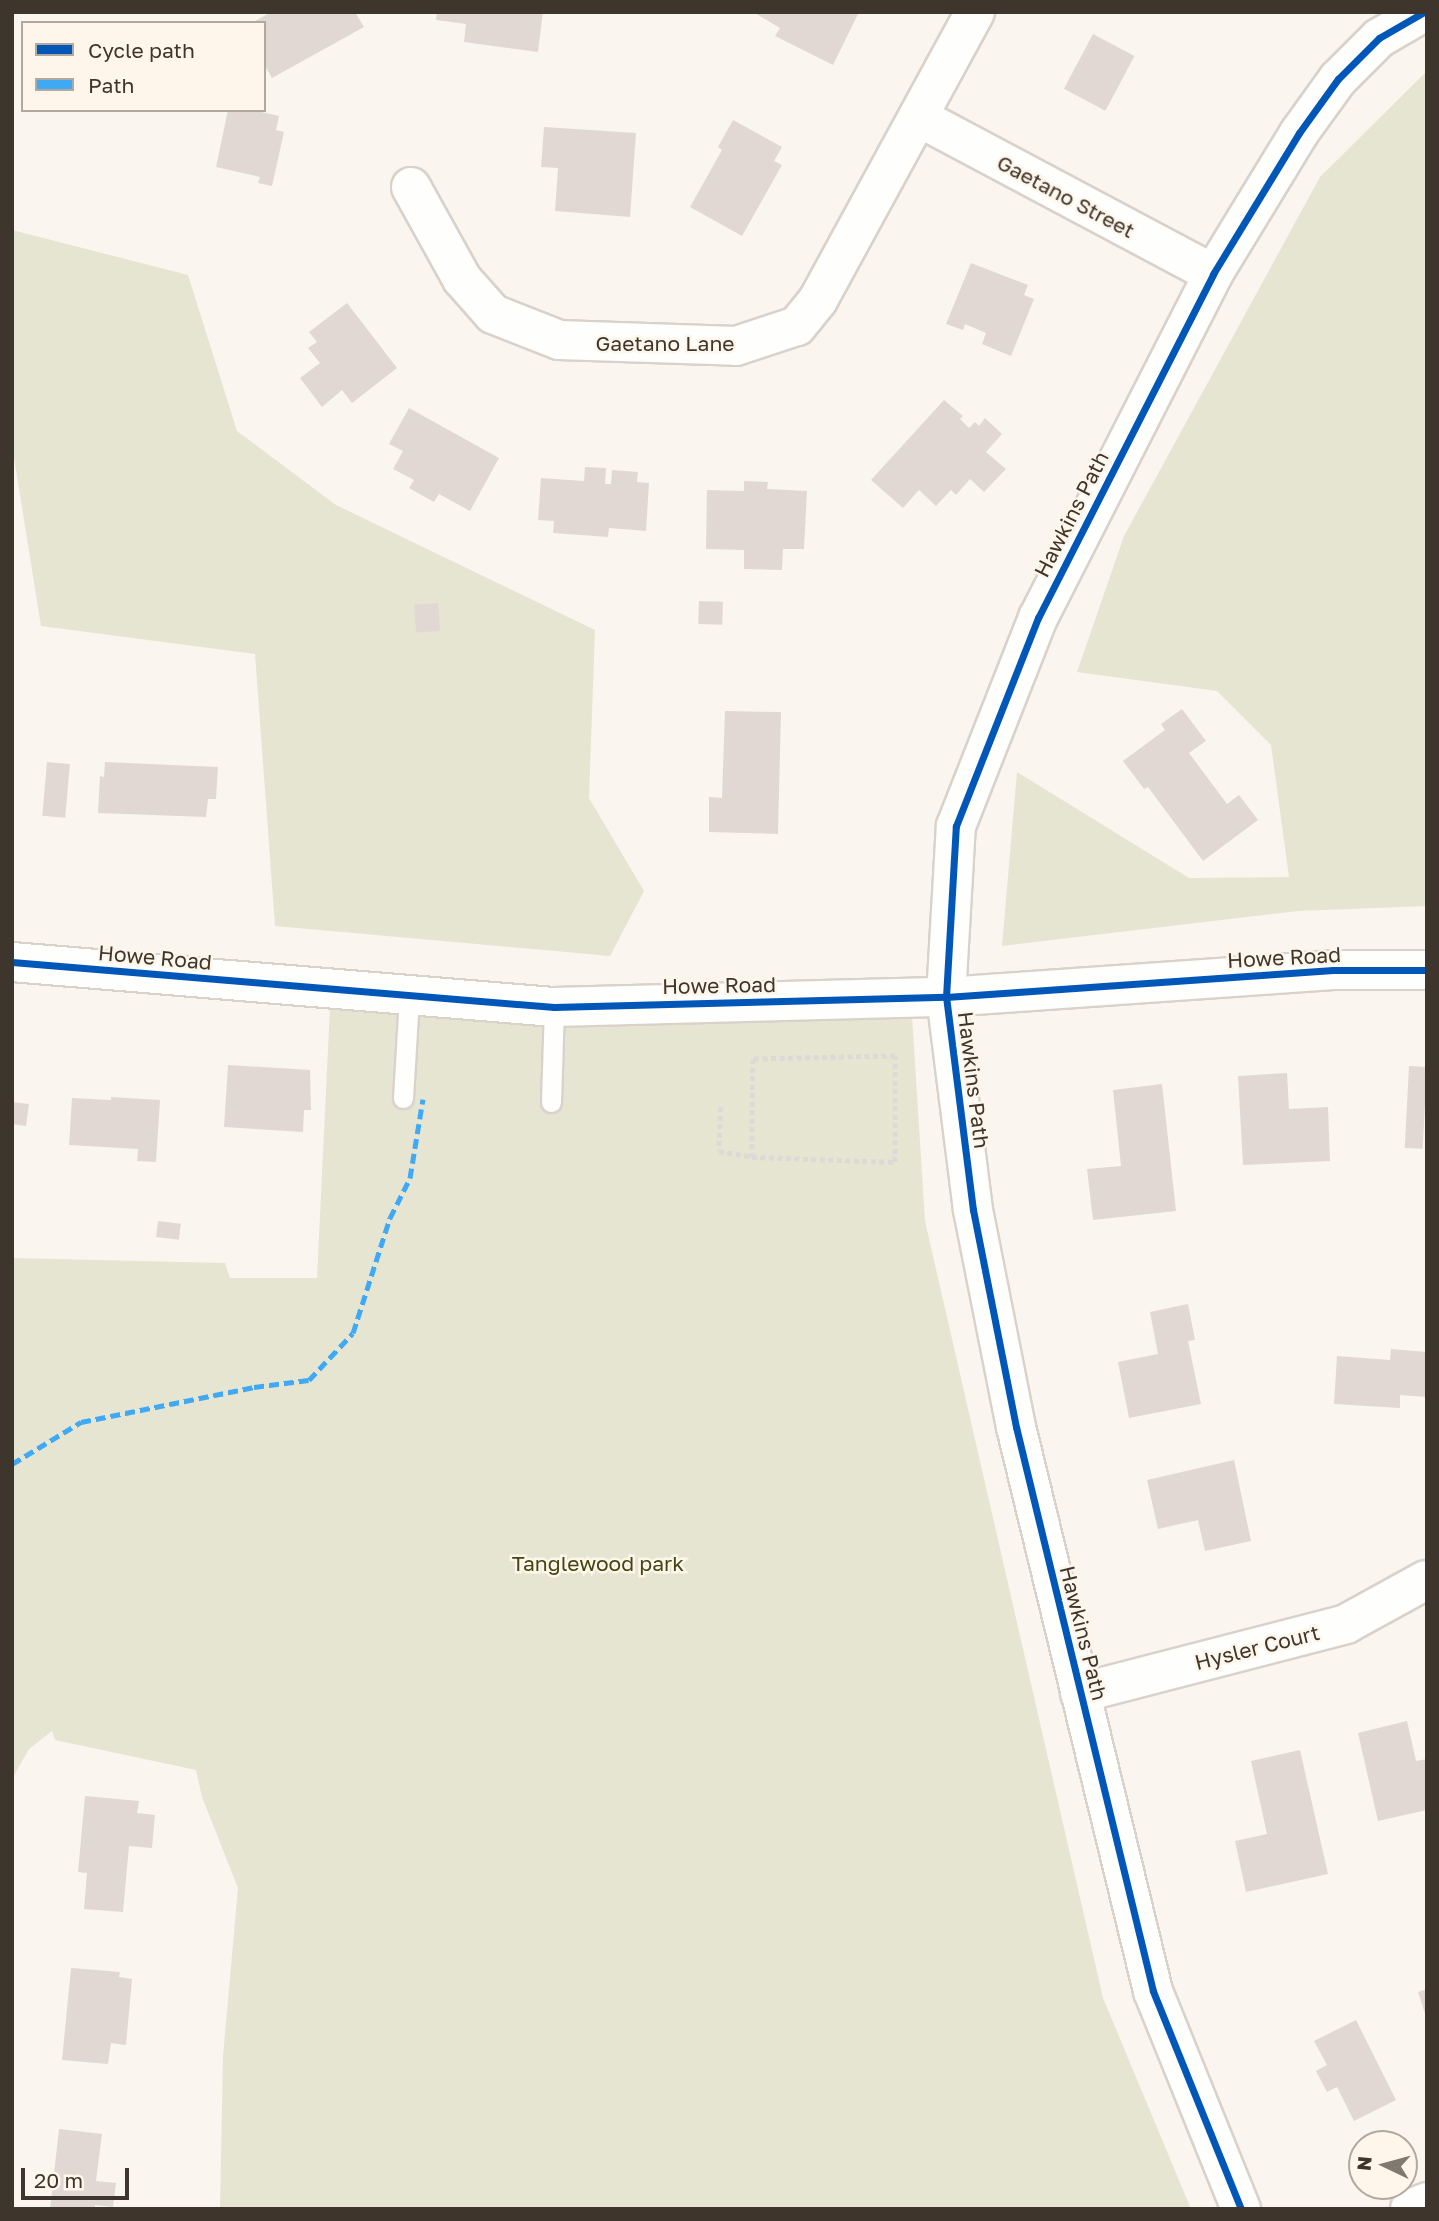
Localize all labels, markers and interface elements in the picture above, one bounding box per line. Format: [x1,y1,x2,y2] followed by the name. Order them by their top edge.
[21,21,266,112] legend
[88,37,195,63] text: Cycle path
[88,72,135,98] text: Path
[993,149,1139,243] street label: Gaetano Street
[595,330,735,356] street label: Gaetano Lane
[1028,447,1114,581] street label: Hawkins Path
[97,939,213,975] street label: Howe Road
[1226,941,1342,973] street label: Howe Road
[662,971,776,999] street label: Howe Road
[953,1010,995,1150] street label: Hawkins Path
[512,1550,684,1576] park label: Tanglewood park
[1055,1563,1113,1703] street label: Hawkins Path
[1192,1619,1322,1675] street label: Hysler Court
[1348,2130,1418,2200] north arrow
[24,2154,133,2198] scale bar
[1351,2155,1376,2172] text: N
[34,2167,83,2193] text: 20 m

